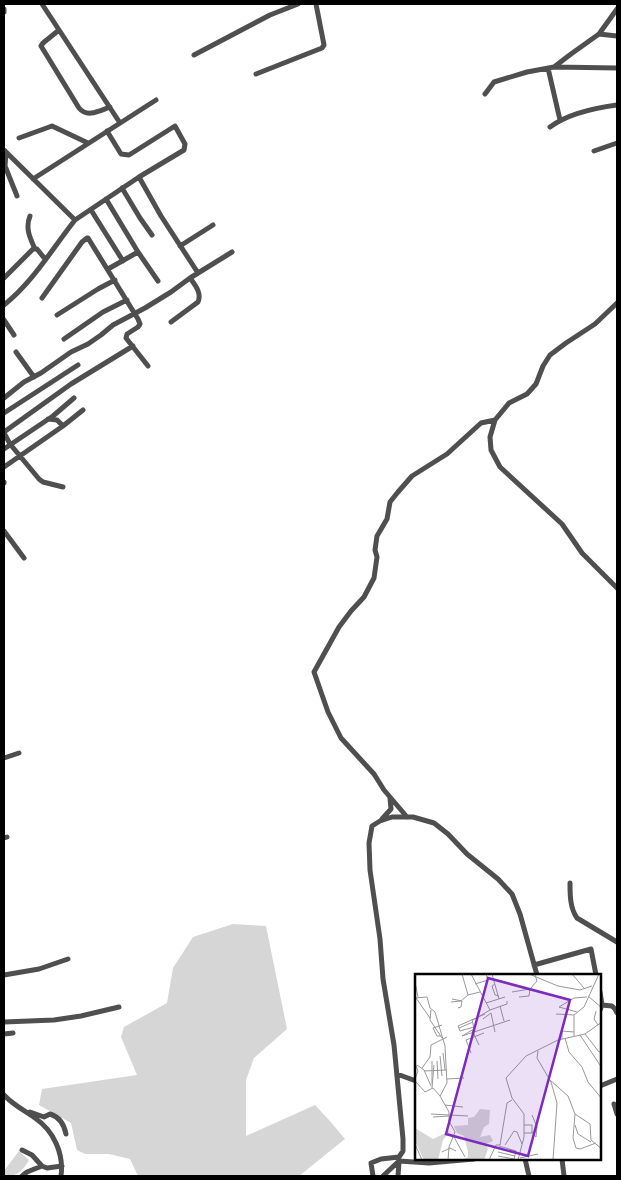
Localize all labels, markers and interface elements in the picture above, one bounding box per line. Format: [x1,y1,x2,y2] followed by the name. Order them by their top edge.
[415,974,601,1160] inset map

